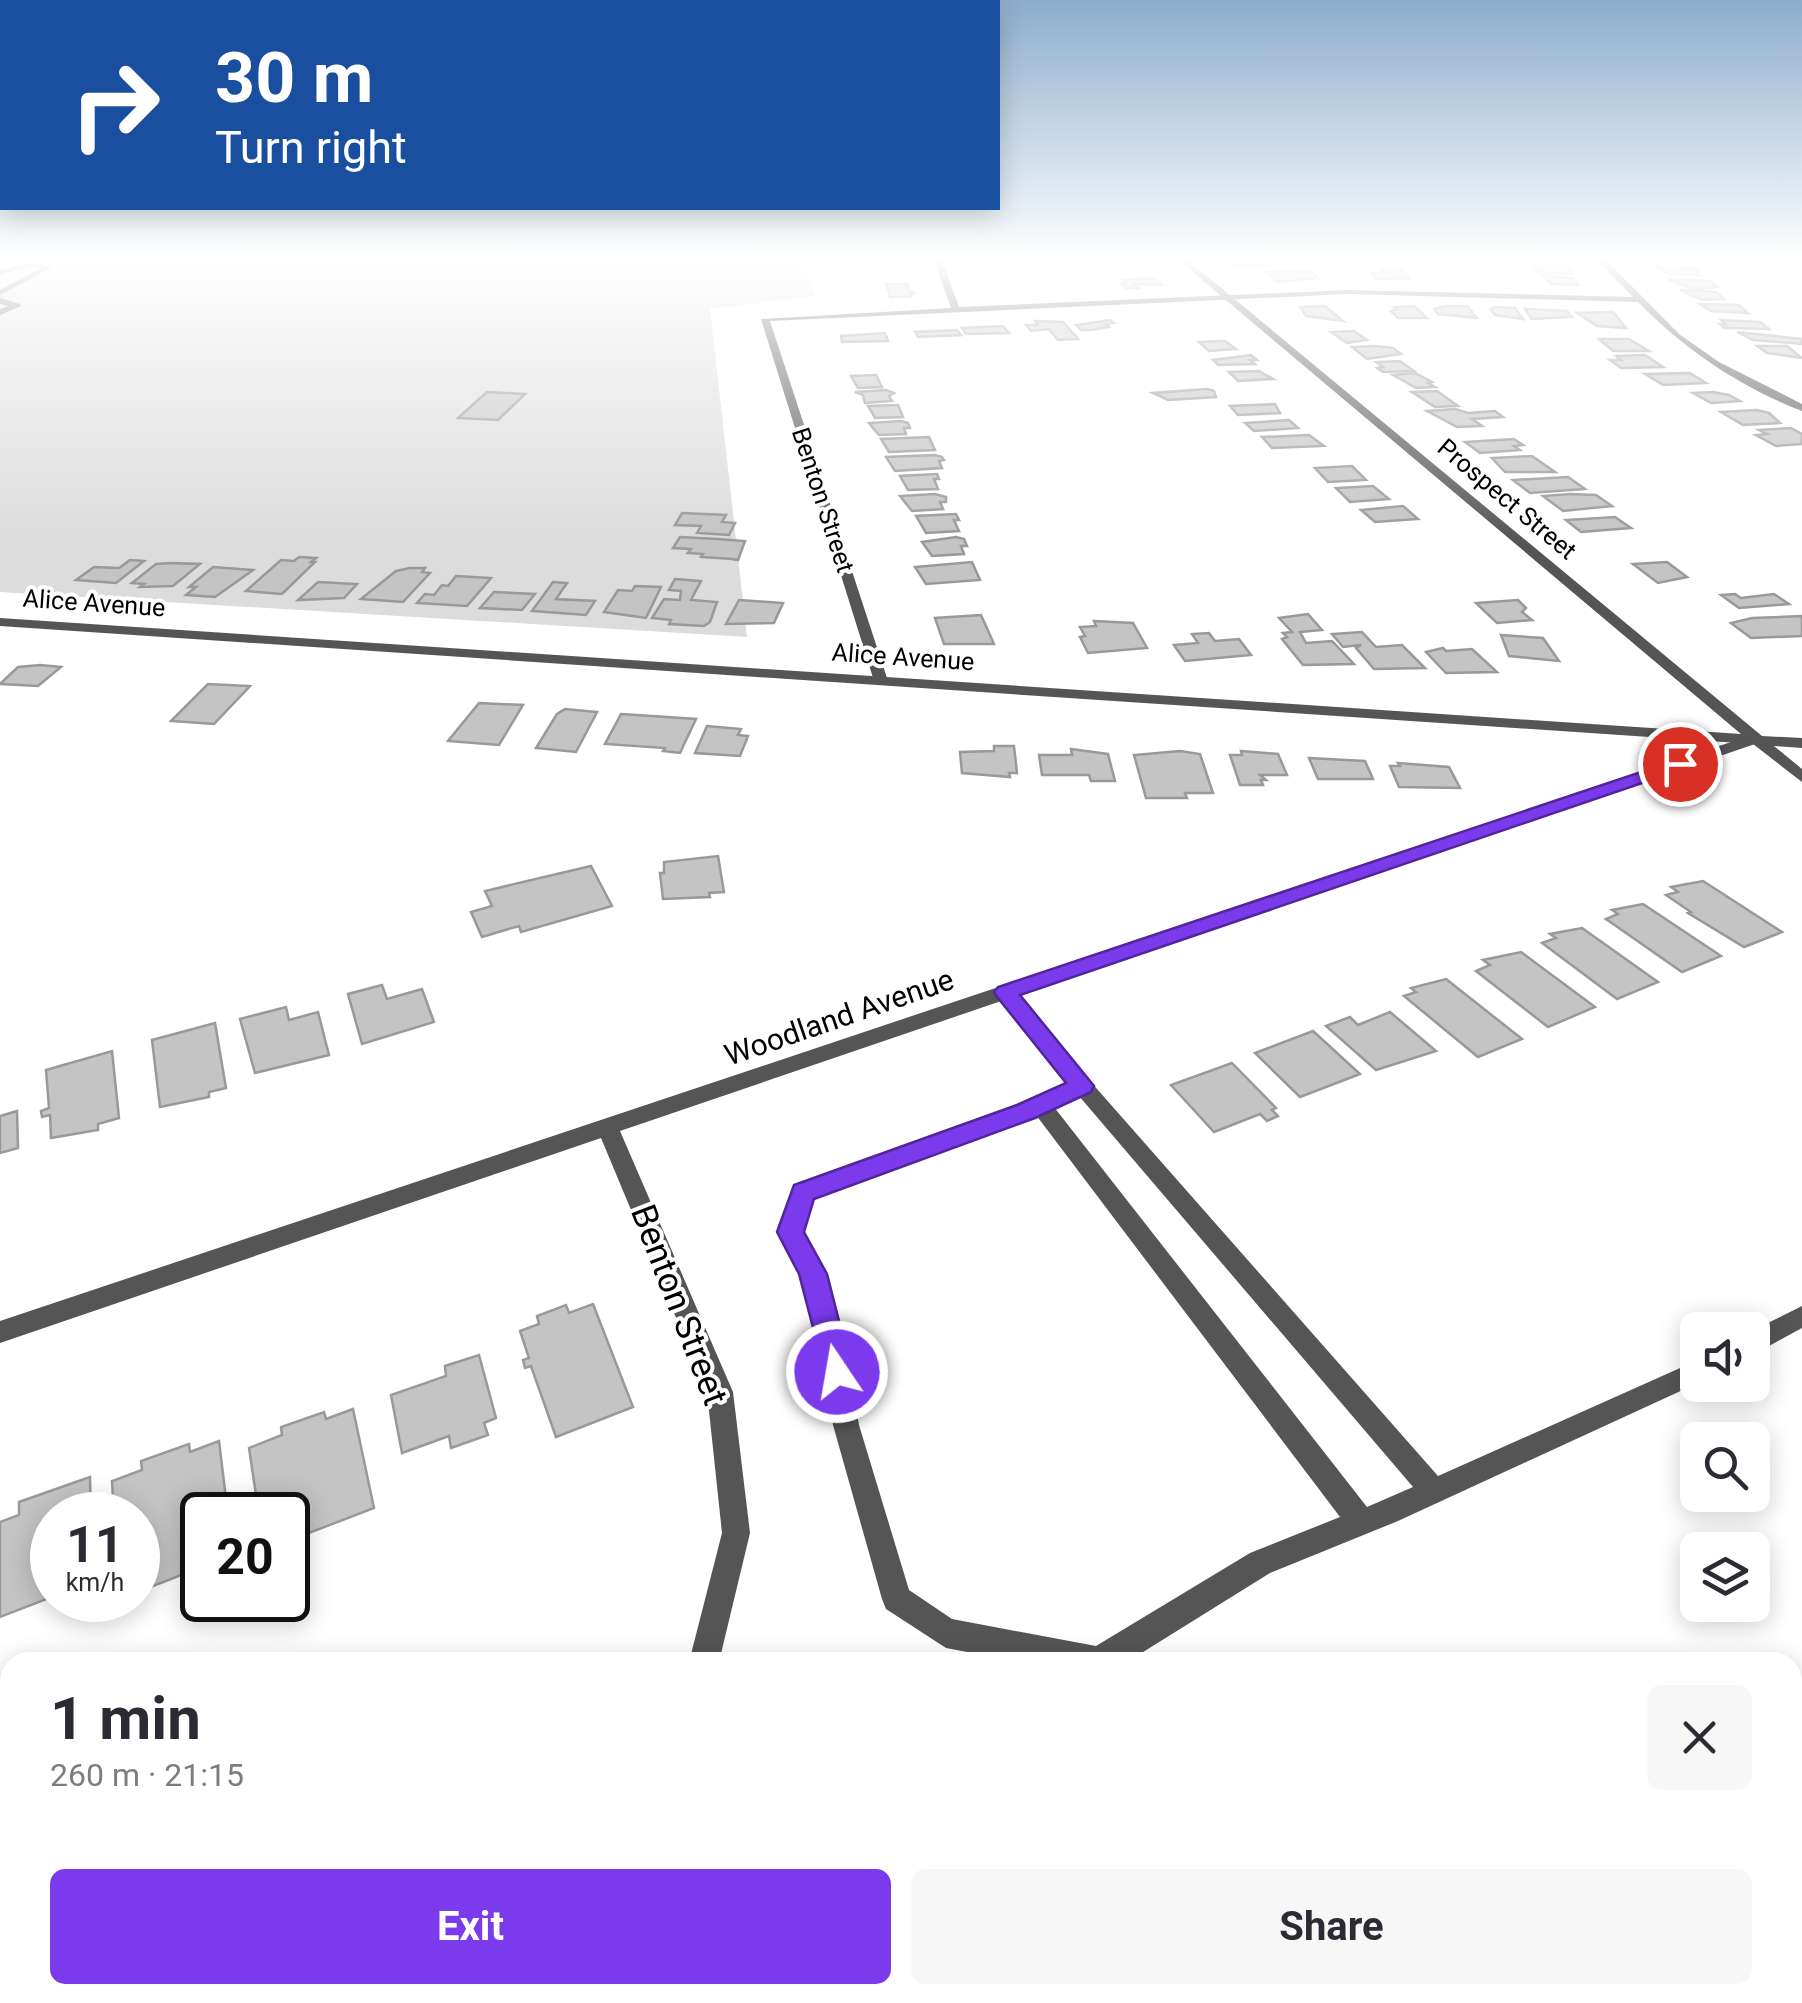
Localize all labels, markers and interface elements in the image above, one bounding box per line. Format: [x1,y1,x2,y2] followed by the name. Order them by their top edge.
[215,37,373,119] text: 30 m
[50,40,180,170] icon: right
[215,121,407,174] text: Turn right
[786,424,860,576] street label: Benton Street
[1432,433,1582,565] street label: Prospect Street
[22,584,166,622] street label: Alice Avenue
[831,638,975,676] street label: Alice Avenue
[1638,722,1723,807] pin
[1653,737,1708,792] icon: arrive
[720,961,958,1073] street label: Woodland Avenue
[622,1199,736,1411] street label: Benton Street
[1680,1312,1770,1622] map controls
[1680,1312,1770,1402] button: sound
[785,1320,889,1424] position arrow
[1680,1422,1770,1512] button: search
[180,1492,310,1622] speed limit sign: 20
[66,1516,124,1574] text: 11
[1680,1532,1770,1622] button: layers
[66,1568,124,1597] text: km/h
[50,1683,201,1754] text: 1 min
[1647,1685,1752,1790] button: close
[50,1756,244,1794] text: 260 m · 21:15
[50,1869,891,1984] button: Exit
[911,1869,1752,1984] button: Share

